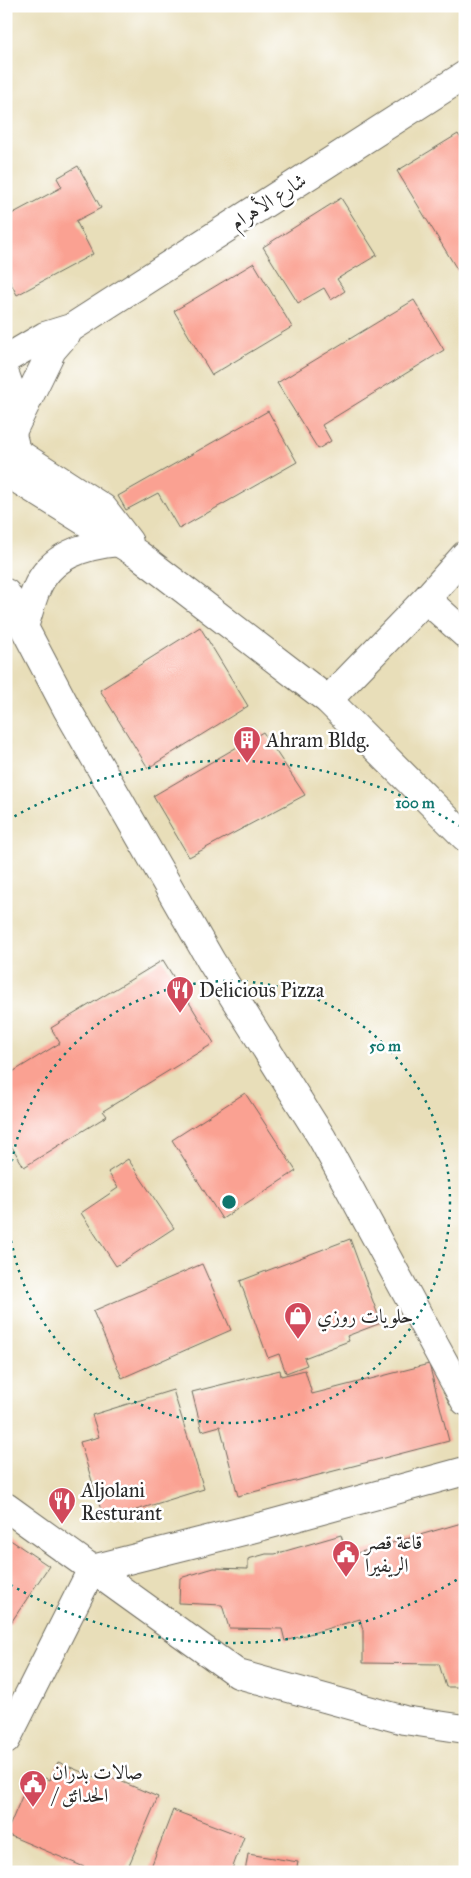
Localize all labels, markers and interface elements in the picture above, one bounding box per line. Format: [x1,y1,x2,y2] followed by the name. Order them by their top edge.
[224,165,314,239] street label: شارع الأهرام
[232,725,262,764] building icon: Ahram Bldg.
[265,728,370,753] place label: Ahram Bldg.
[395,794,435,812] text: 100 m
[165,975,195,1014] restaurant icon: Delicious Pizza
[199,978,325,1002] place label: Delicious Pizza
[369,1037,401,1055] text: 50 m
[220,1193,238,1211] centre of rings
[283,1301,313,1340] shop icon: حلويات روزي
[317,1304,413,1332] place label: حلويات روزي
[80,1478,162,1525] place label: Aljolani Resturant
[47,1486,77,1525] restaurant icon: Aljolani Resturant
[363,1530,422,1578] place label: قاعة قصر الريفيرا
[331,1539,361,1578] public building icon: قاعة قصر الريفيرا
[50,1760,143,1808] place label: صالات بدران / الحدائق
[18,1769,48,1808] public building icon: صالات بدران / الحدائق

